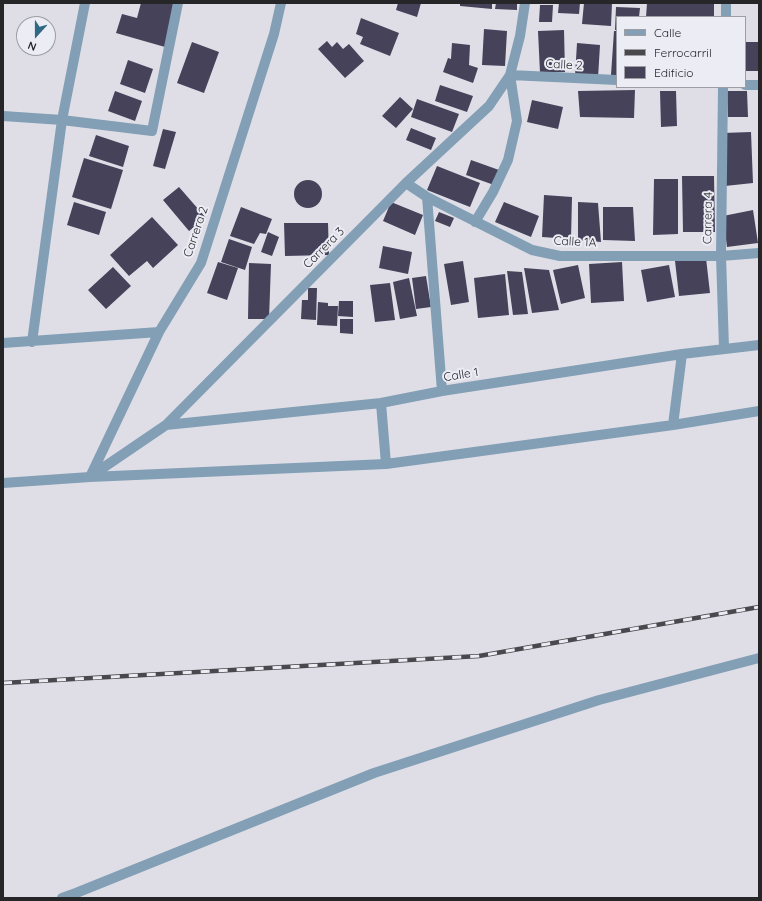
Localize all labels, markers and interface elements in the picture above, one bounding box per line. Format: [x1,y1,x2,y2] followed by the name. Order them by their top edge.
[16,16,56,56] north arrow
[616,16,746,88] legend
[654,25,681,40] text: Calle
[26,38,38,54] text: N
[654,45,712,60] text: Ferrocarril
[545,57,583,73] street label: Calle 2
[654,65,694,80] text: Edificio
[700,192,716,244] street label: Carrera 4
[181,205,211,259] street label: Carrera 2
[300,224,348,272] street label: Carrera 3
[553,234,597,250] street label: Calle 1A
[443,365,479,385] street label: Calle 1

